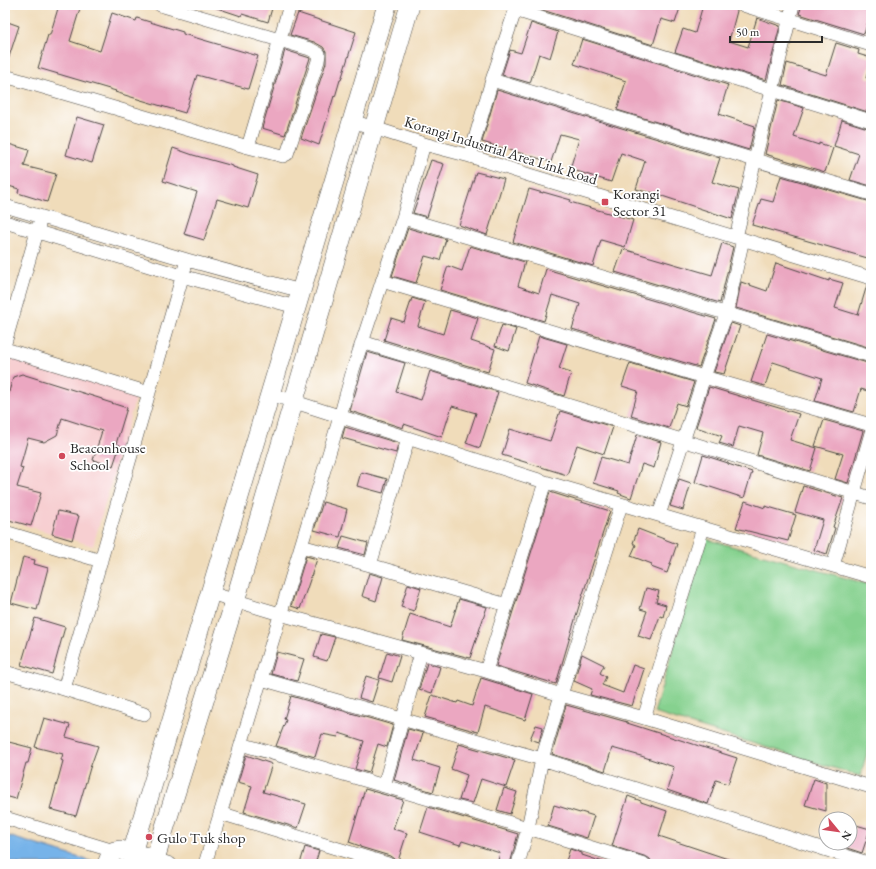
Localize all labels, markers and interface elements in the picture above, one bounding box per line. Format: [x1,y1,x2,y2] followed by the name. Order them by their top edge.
[730,18,822,44] scale bar
[736,24,760,40] text: 50 m
[402,112,600,189] street label: Korangi Industrial Area Link Road
[613,184,666,220] place label: Korangi Sector 31
[600,197,610,207] marker: Korangi Sector 31
[70,438,146,474] place label: Beaconhouse School
[57,451,67,461] marker: Beaconhouse School
[818,811,858,851] north arrow
[157,828,246,847] place label: Gulo Tuk shop
[838,829,855,843] text: N
[144,832,154,842] marker: Gulo Tuk shop

